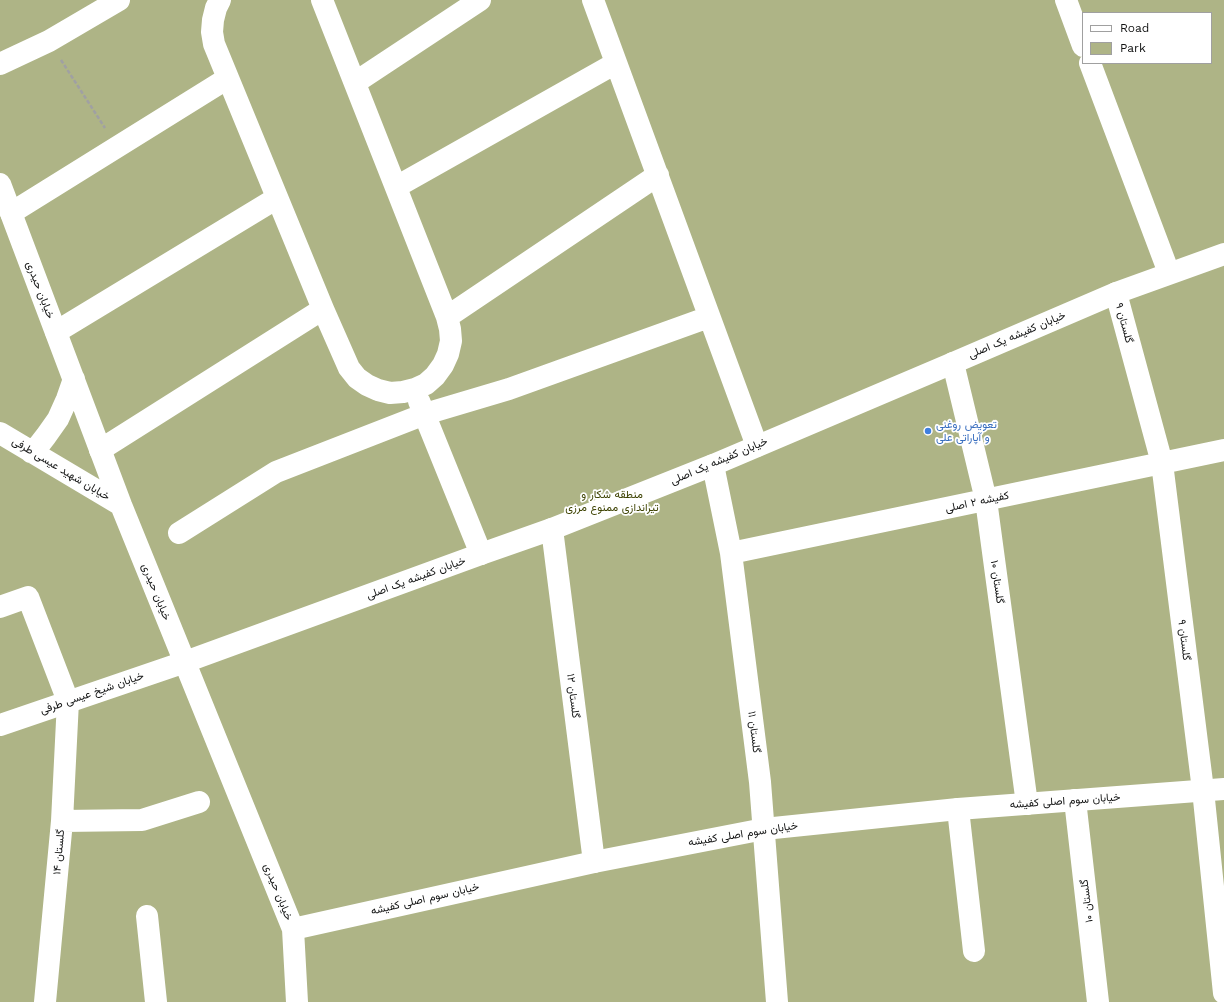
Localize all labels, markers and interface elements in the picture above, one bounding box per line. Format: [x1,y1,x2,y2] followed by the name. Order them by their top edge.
[1082,12,1212,64] legend
[1120,21,1149,35] text: Road
[1120,41,1146,55] text: Park
[23,259,57,321] street label: خیابان حیدری
[1112,301,1136,345] street label: گلستان ۹
[966,308,1068,362] street label: خیابان کفیشه یک اصلی
[936,418,997,444] place label: تعویض روغنی و آپاراتی علی
[923,426,933,436] marker: تعویض روغنی و آپاراتی علی
[10,434,112,504] street label: خیابان شهید عیسی طرفی
[668,434,770,488] street label: خیابان کفیشه یک اصلی
[565,488,659,514] park label: منطقه شکار و تیراندازی ممنوع مرزی
[944,489,1010,515] street label: کفیشه ۲ اصلی
[365,554,467,602] street label: خیابان کفیشه یک اصلی
[987,559,1007,605] street label: گلستان ۱۰
[139,562,173,622] street label: خیابان حیدری
[1175,619,1193,661] street label: گلستان ۹
[38,669,146,717] street label: خیابان شیخ عیسی طرفی
[564,673,582,719] street label: گلستان ۱۲
[745,710,763,754] street label: گلستان ۱۱
[1009,791,1121,811] street label: خیابان سوم اصلی کفیشه
[687,819,799,849] street label: خیابان سوم اصلی کفیشه
[50,829,68,875] street label: گلستان ۱۴
[261,862,295,922] street label: خیابان حیدری
[1078,878,1096,924] street label: گلستان ۱۰
[369,880,481,918] street label: خیابان سوم اصلی کفیشه

